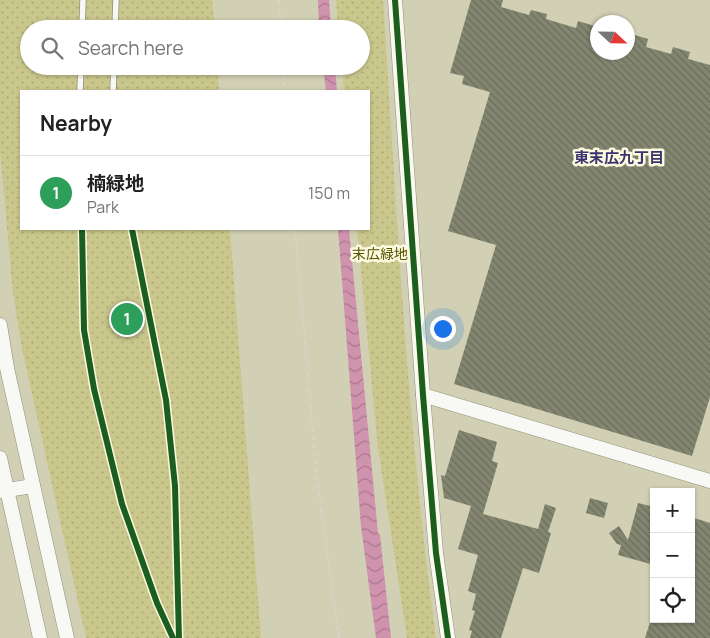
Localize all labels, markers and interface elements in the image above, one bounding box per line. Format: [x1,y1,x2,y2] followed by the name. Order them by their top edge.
[590,15,635,60] north arrow
[20,20,370,75] search box
[38,34,66,62] icon: search
[78,35,184,61] text: Search here
[40,109,112,137] text: Nearby
[574,147,664,168] district label: 東末広九丁目
[87,170,144,196] text: 楠緑地
[52,182,60,204] text: 1
[308,182,350,204] text: 150 m
[87,196,119,218] text: Park
[352,244,408,263] park label: 末広緑地
[111,300,143,338] pin: 1
[430,316,456,342] your location
[650,488,695,623] map controls
[650,488,695,533] button: +
[650,533,695,578] button: −
[650,578,695,623] button: locate

